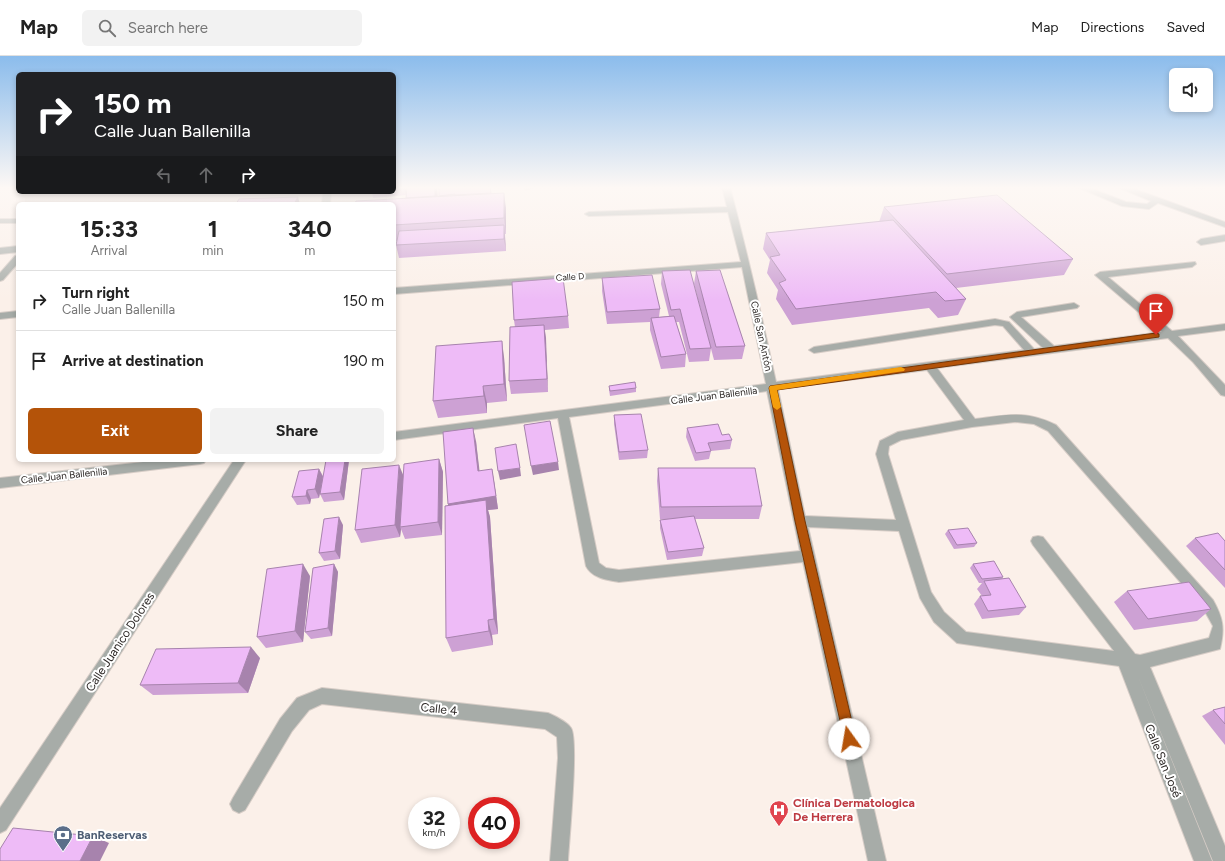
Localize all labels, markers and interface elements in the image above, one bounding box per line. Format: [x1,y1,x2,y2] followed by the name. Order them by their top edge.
[82,10,362,46] search box
[20,16,58,39] text: Map
[96,17,118,39] icon: search
[128,19,208,37] text: Search here
[1031,19,1059,36] text: Map
[1081,19,1144,36] text: Directions
[1166,19,1205,36] text: Saved
[1169,68,1213,112] map controls
[1169,68,1213,112] button: sound
[94,86,171,120] text: 150 m
[28,88,80,140] icon: right
[94,120,251,142] text: Calle Juan Ballenilla
[153,164,175,186] icon: left
[195,164,217,186] icon: ahead
[237,164,259,186] icon: right
[80,214,138,243] text: 15:33
[208,214,218,243] text: 1
[288,214,332,243] text: 340
[91,243,127,258] text: Arrival
[202,243,224,258] text: min
[304,243,315,258] text: m
[555,270,585,283] street label: Calle D
[62,284,130,302] text: Turn right
[28,290,50,312] icon: right
[343,292,384,310] text: 150 m
[1139,294,1173,335] pin
[748,300,775,373] street label: Calle San Antón
[1145,300,1167,322] icon: arrive
[62,302,175,317] text: Calle Juan Ballenilla
[28,350,50,372] icon: arrive
[62,352,203,370] text: Arrive at destination
[343,352,384,370] text: 190 m
[670,384,758,407] street label: Calle Juan Ballenilla
[28,408,202,454] button: Exit
[210,408,384,454] button: Share
[20,464,108,487] street label: Calle Juan Ballenilla
[83,589,158,694] street label: Calle Juanico Dolores
[420,700,459,718] street label: Calle 4
[828,718,870,760] position arrow
[1142,722,1184,800] street label: Calle San José
[793,796,915,824] place label: Clínica Dermatologica De Herrera
[468,797,520,849] speed limit sign: 40
[768,799,790,827] hospital icon: Clínica Dermatologica De Herrera
[423,806,445,830] text: 32
[52,824,74,852] bank icon: BanReservas
[423,826,445,839] text: km/h
[77,828,148,842] place label: BanReservas

